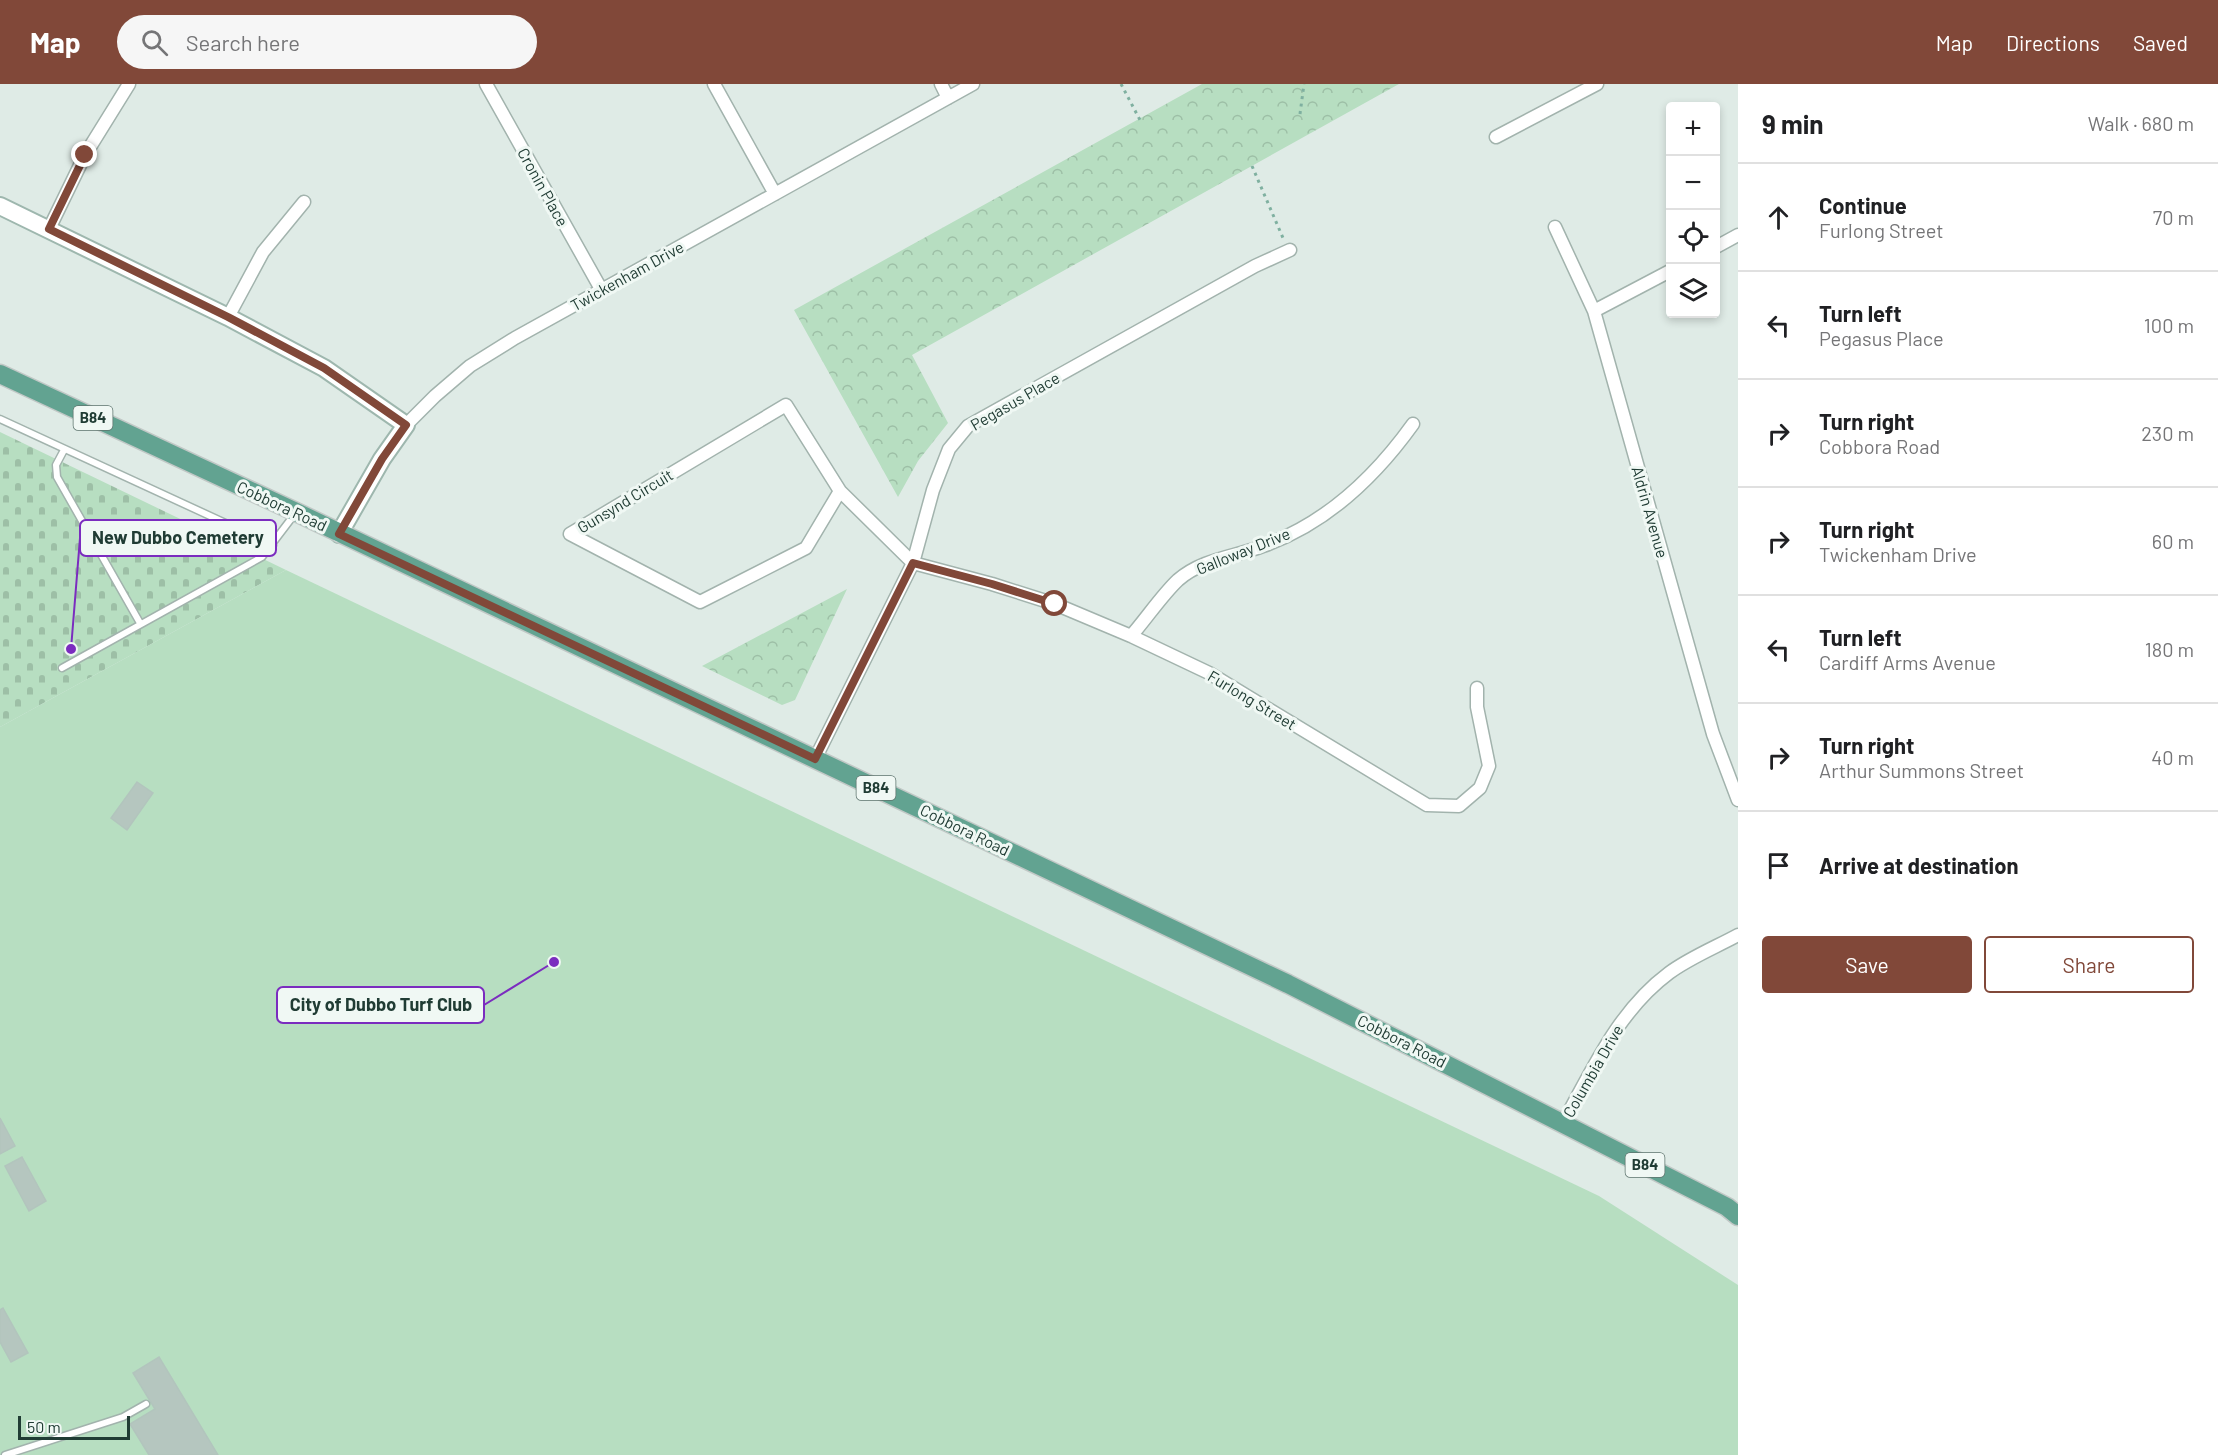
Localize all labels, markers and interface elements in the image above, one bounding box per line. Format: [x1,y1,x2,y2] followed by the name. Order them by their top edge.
[117,15,537,69] search box
[30,25,81,59] text: Map
[138,26,171,59] icon: search
[186,29,300,55] text: Search here
[1936,30,1973,55] text: Map
[2006,30,2100,55] text: Directions
[2133,30,2188,55] text: Saved
[1666,102,1720,318] map controls
[1666,102,1720,156] button: +
[1762,108,1824,139] text: 9 min
[2088,111,2194,135] text: Walk · 680 m
[71,141,97,167] route end
[514,144,573,229] street label: Cronin Place
[1666,156,1720,210] button: −
[1819,192,1907,218] text: Continue
[1762,201,1795,234] icon: ahead
[2153,205,2194,229] text: 70 m
[1666,210,1720,264] button: locate
[1819,218,1944,242] text: Furlong Street
[567,237,687,314] street label: Twickenham Drive
[1666,264,1720,318] button: layers
[1819,300,1902,326] text: Turn left
[1762,309,1795,342] icon: left
[2144,313,2194,337] text: 100 m
[1819,326,1944,350] text: Pegasus Place
[967,367,1063,434] street label: Pegasus Place
[74,406,112,430] road number: B84
[1819,408,1914,434] text: Turn right
[1762,417,1795,450] icon: right
[2141,421,2194,445] text: 230 m
[1819,434,1940,458] text: Cobbora Road
[1628,464,1673,560] street label: Aldrin Avenue
[573,465,676,537] street label: Gunsynd Circuit
[234,476,330,535] street label: Cobbora Road
[1819,516,1914,542] text: Turn right
[80,520,276,556] callout: New Dubbo Cemetery
[1193,523,1292,578] street label: Galloway Drive
[1762,525,1795,558] icon: right
[92,526,264,548] text: New Dubbo Cemetery
[2152,529,2194,553] text: 60 m
[1819,542,1977,566] text: Twickenham Drive
[1041,590,1067,616] route start
[1819,624,1902,650] text: Turn left
[1762,633,1795,666] icon: left
[2145,637,2194,661] text: 180 m
[1819,650,1996,674] text: Cardiff Arms Avenue
[1205,666,1300,733] street label: Furlong Street
[1819,732,1914,758] text: Turn right
[1762,741,1795,774] icon: right
[2151,745,2194,769] text: 40 m
[1819,758,2024,782] text: Arthur Summons Street
[856,776,896,800] road number: B84
[917,800,1013,859] street label: Cobbora Road
[1762,849,1795,882] icon: arrive
[1819,852,2018,878] text: Arrive at destination
[1762,936,1972,993] button: Save
[1984,936,2194,993] button: Share
[277,987,484,1023] callout: City of Dubbo Turf Club
[290,993,472,1015] text: City of Dubbo Turf Club
[1355,1010,1450,1071] street label: Cobbora Road
[1558,1021,1627,1120] street label: Columbia Drive
[1626,1153,1664,1177] road number: B84
[18,1413,130,1440] scale bar
[27,1417,61,1436] text: 50 m

